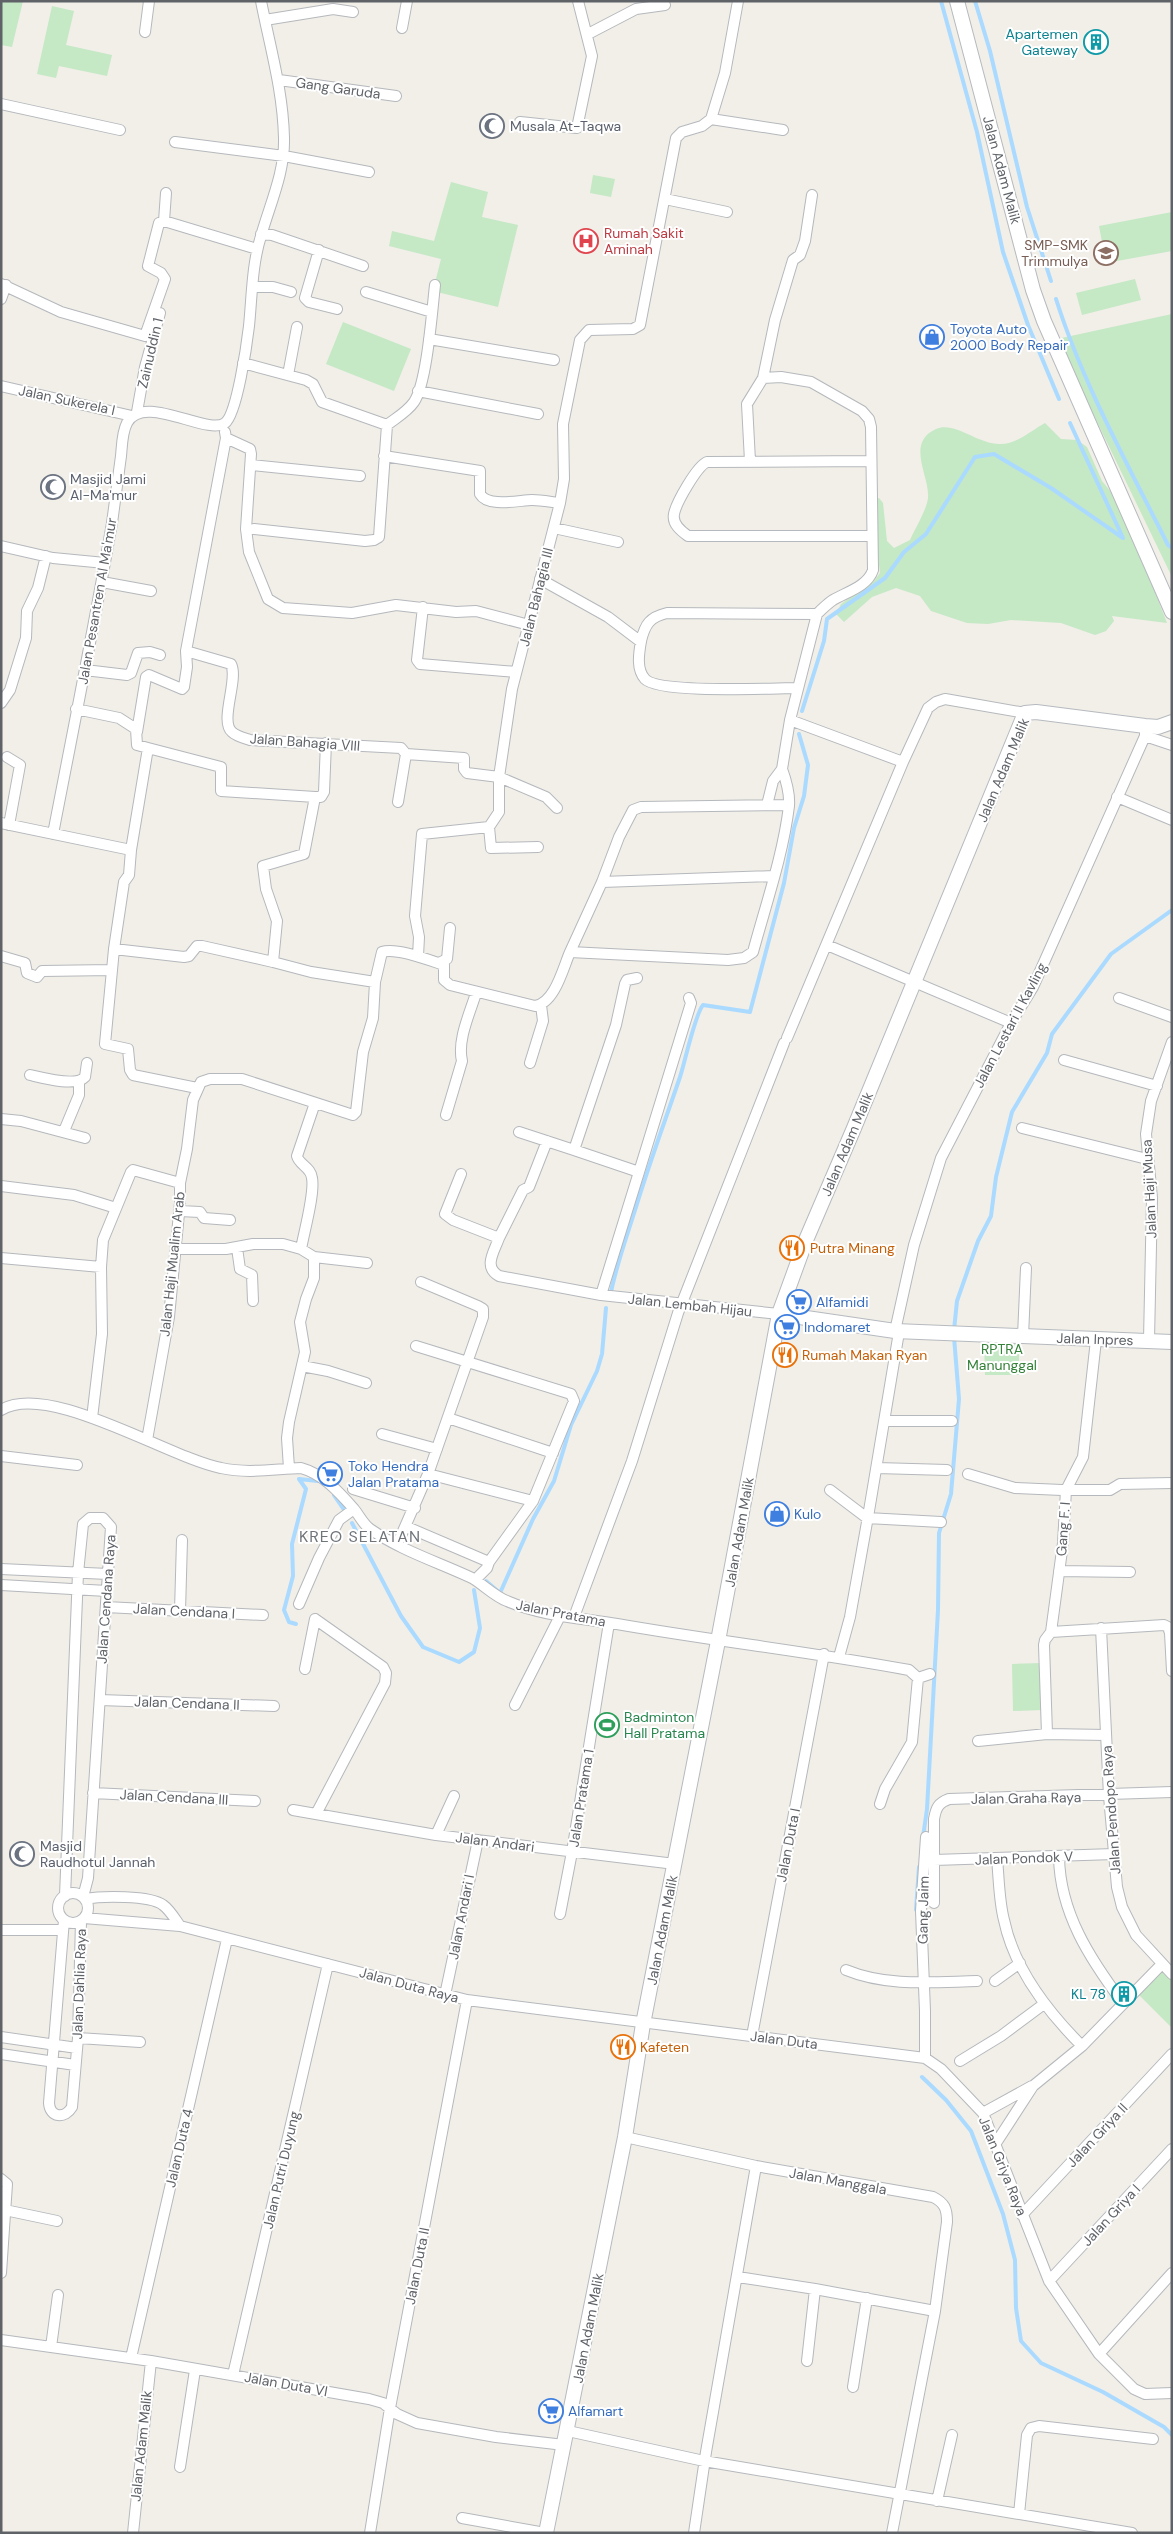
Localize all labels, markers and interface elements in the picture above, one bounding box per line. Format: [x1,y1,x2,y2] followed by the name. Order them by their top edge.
[1005,25,1078,59] place label: Apartemen Gateway
[1083,29,1109,55] building icon: Apartemen Gateway
[294,73,382,103] street label: Gang Garuda
[479,113,505,139] mosque icon: Musala At-Taqwa
[979,114,1025,226] street label: Jalan Adam Malik
[510,117,621,135] place label: Musala At-Taqwa
[604,224,684,258] place label: Rumah Sakit Aminah
[573,228,599,254] hospital icon: Rumah Sakit Aminah
[1021,236,1088,270] place label: SMP-SMK Trimmulya
[1093,240,1119,266] school or university icon: SMP-SMK Trimmulya
[133,316,167,390] street label: Zainuddin 1
[950,320,1068,354] place label: Toyota Auto 2000 Body Repair
[919,324,945,350] shop icon: Toyota Auto 2000 Body Repair
[17,381,117,419] street label: Jalan Sukerela I
[70,470,146,504] place label: Masjid Jami Al-Ma'mur
[40,474,66,500] mosque icon: Masjid Jami Al-Ma'mur
[73,516,121,686] street label: Jalan Pesantren Al Ma'mur
[515,546,557,648] street label: Jalan Bahagia III
[973,715,1033,825] street label: Jalan Adam Malik
[249,729,361,755] street label: Jalan Bahagia VIII
[969,959,1051,1091] street label: Jalan Lestari II Kavling
[817,1089,877,1199] street label: Jalan Adam Malik
[1137,1139,1161,1239] street label: Jalan Haji Musa
[155,1190,189,1337] street label: Jalan Haji Mualim Arab
[779,1235,805,1261] restaurant icon: Putra Minang
[810,1239,895,1257] place label: Putra Minang
[786,1289,812,1315] supermarket icon: Alfamidi
[627,1290,753,1320] street label: Jalan Lembah Hijau
[816,1293,869,1311] place label: Alfamidi
[774,1314,800,1340] supermarket icon: Indomaret
[804,1318,871,1336] place label: Indomaret
[1056,1329,1134,1349] street label: Jalan Inpres
[967,1340,1037,1374] park label: RPTRA Manunggal
[772,1342,798,1368] restaurant icon: Rumah Makan Ryan
[802,1346,927,1364] place label: Rumah Makan Ryan
[348,1457,439,1491] place label: Toko Hendra Jalan Pratama
[317,1461,343,1487] supermarket icon: Toko Hendra Jalan Pratama
[720,1475,758,1589] street label: Jalan Adam Malik
[764,1501,790,1527] shop icon: Kulo
[1052,1501,1074,1557] street label: Gang F. I
[794,1505,821,1523] place label: Kulo
[299,1526,421,1547] district label: KREO SELATAN
[93,1534,119,1664] street label: Jalan Cendana Raya
[515,1595,607,1631] street label: Jalan Pratama
[132,1599,236,1623] street label: Jalan Cendana I
[134,1692,240,1714] street label: Jalan Cendana II
[624,1708,705,1742] place label: Badminton Hall Pratama
[594,1712,620,1738] sports icon: Badminton Hall Pratama
[1098,1745,1124,1875] street label: Jalan Pendopo Raya
[564,1748,598,1848] street label: Jalan Pratama 1
[119,1785,229,1809] street label: Jalan Cendana III
[971,1788,1081,1808] street label: Jalan Graha Raya
[772,1807,804,1883] street label: Jalan Duta I
[454,1828,536,1856] street label: Jalan Andari
[40,1837,155,1871] place label: Masjid Raudhotul Jannah
[9,1841,35,1867] mosque icon: Masjid Raudhotul Jannah
[975,1847,1074,1869] street label: Jalan Pondok V
[444,1873,478,1961] street label: Jalan Andari I
[643,1874,681,1986] street label: Jalan Adam Malik
[913,1876,933,1944] street label: Gang Jaim
[68,1928,90,2040] street label: Jalan Dahlia Raya
[357,1963,461,2007] street label: Jalan Duta Raya
[1111,1981,1137,2007] building icon: KL 78
[1071,1985,1106,2003] place label: KL 78
[749,2027,819,2053] street label: Jalan Duta
[610,2034,636,2060] restaurant icon: Kafeten
[640,2038,689,2056] place label: Kafeten
[1063,2099,1131,2171] street label: Jalan Griya II
[161,2106,197,2189] street label: Jalan Duta 4
[259,2109,303,2231] street label: Jalan Putri Duyung
[975,2114,1031,2218] street label: Jalan Griya Raya
[788,2164,888,2198] street label: Jalan Manggala
[1078,2180,1144,2250] street label: Jalan Griya I
[401,2226,433,2306] street label: Jalan Duta II
[569,2272,607,2384] street label: Jalan Adam Malik
[243,2368,329,2400] street label: Jalan Duta VI
[126,2390,156,2502] street label: Jalan Adam Malik
[538,2398,564,2424] supermarket icon: Alfamart
[568,2402,623,2420] place label: Alfamart

